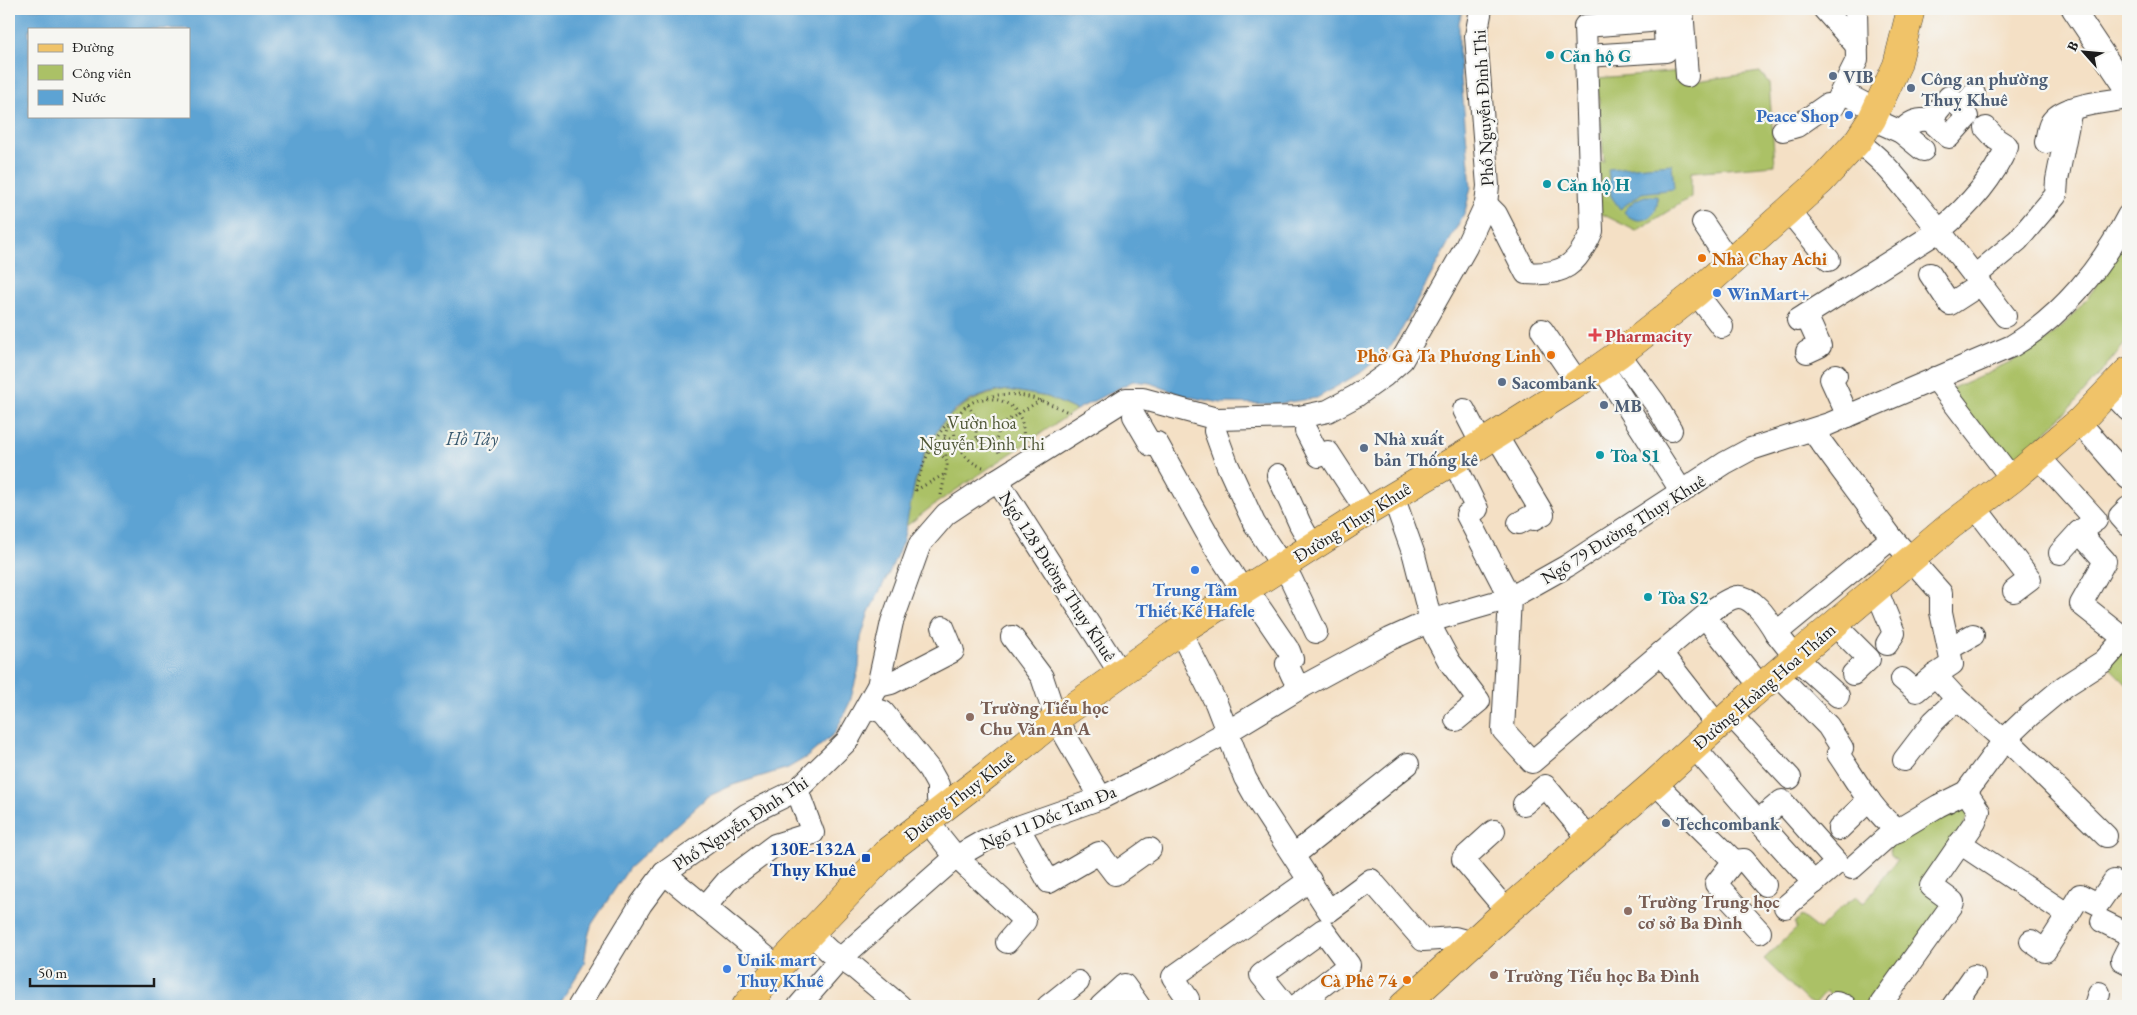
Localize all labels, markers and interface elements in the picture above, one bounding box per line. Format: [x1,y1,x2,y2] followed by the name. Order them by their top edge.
[28,28,190,118] legend
[1467,28,1499,187] street label: Phố Nguyễn Đình Thi
[2060,28,2110,78] north arrow
[72,37,114,56] text: Đường
[2062,38,2083,54] text: B
[1560,44,1631,67] place label: Căn hộ G
[1544,49,1556,61] marker: Căn hộ G
[72,63,132,82] text: Công viên
[1843,65,1874,88] place label: VIB
[1921,67,2049,111] place label: Công an phường Thuỵ Khuê
[1827,70,1839,82] marker: VIB
[1905,82,1917,94] marker: Công an phường Thuỵ Khuê
[72,87,106,106] text: Nước
[1756,104,1839,127] place label: Peace Shop
[1843,109,1855,121] marker: Peace Shop
[1557,173,1630,196] place label: Căn hộ H
[1541,178,1553,190] marker: Căn hộ H
[1712,247,1828,270] place label: Nhà Chay Achi
[1696,252,1708,264] marker: Nhà Chay Achi
[1727,282,1810,305] place label: WinMart+
[1711,287,1723,299] marker: WinMart+
[1605,324,1692,347] place label: Pharmacity
[1589,329,1601,341] marker: Pharmacity
[1357,344,1541,367] place label: Phở Gà Ta Phương Linh
[1545,349,1557,361] marker: Phở Gà Ta Phương Linh
[1512,371,1598,394] place label: Sacombank
[1496,376,1508,388] marker: Sacombank
[1614,394,1642,417] place label: MB
[1598,399,1610,411] marker: MB
[919,411,1045,455] park label: Vườn hoa Nguyễn Đình Thi
[445,426,498,451] water label: Hồ Tây
[1374,427,1479,471] place label: Nhà xuất bản Thống kê
[1358,442,1370,454] marker: Nhà xuất bản Thống kê
[1610,444,1660,467] place label: Tòa S1
[1594,449,1606,461] marker: Tòa S1
[1537,469,1709,589] street label: Ngõ 79 Đường Thụy Khuê
[1289,477,1415,567] street label: Đường Thụy Khuê
[994,487,1122,665] street label: Ngõ 128 Đường Thụy Khuê
[1189,564,1201,576] marker: Trung Tâm Thiết Kế Hafele
[1135,578,1255,622] place label: Trung Tâm Thiết Kế Hafele
[1658,586,1709,609] place label: Tòa S2
[1642,591,1654,603] marker: Tòa S2
[1688,618,1840,754] street label: Đường Hoàng Hoa Thám
[980,696,1109,740] place label: Trường Tiểu học Chu Văn An A
[964,711,976,723] marker: Trường Tiểu học Chu Văn An A
[899,746,1019,846] street label: Đường Thụy Khuê
[668,770,813,875] street label: Phố Nguyễn Đình Thi
[977,779,1120,855] street label: Ngõ 11 Dốc Tam Đa
[1676,812,1781,835] place label: Techcombank
[1660,817,1672,829] marker: Techcombank
[769,837,857,881] place label: 130E-132A Thụy Khuê
[860,852,872,864] marker: 130E-132A Thụy Khuê
[1638,890,1780,934] place label: Trường Trung học cơ sở Ba Đình
[1622,905,1634,917] marker: Trường Trung học cơ sở Ba Đình
[737,948,824,992] place label: Unik mart Thuỵ Khuê
[30,955,154,987] scale bar
[38,963,67,982] text: 50 m
[721,963,733,975] marker: Unik mart Thuỵ Khuê
[1504,964,1700,987] place label: Trường Tiểu học Ba Đình
[1321,969,1397,992] place label: Cà Phê 74
[1488,969,1500,981] marker: Trường Tiểu học Ba Đình
[1401,974,1413,986] marker: Cà Phê 74

